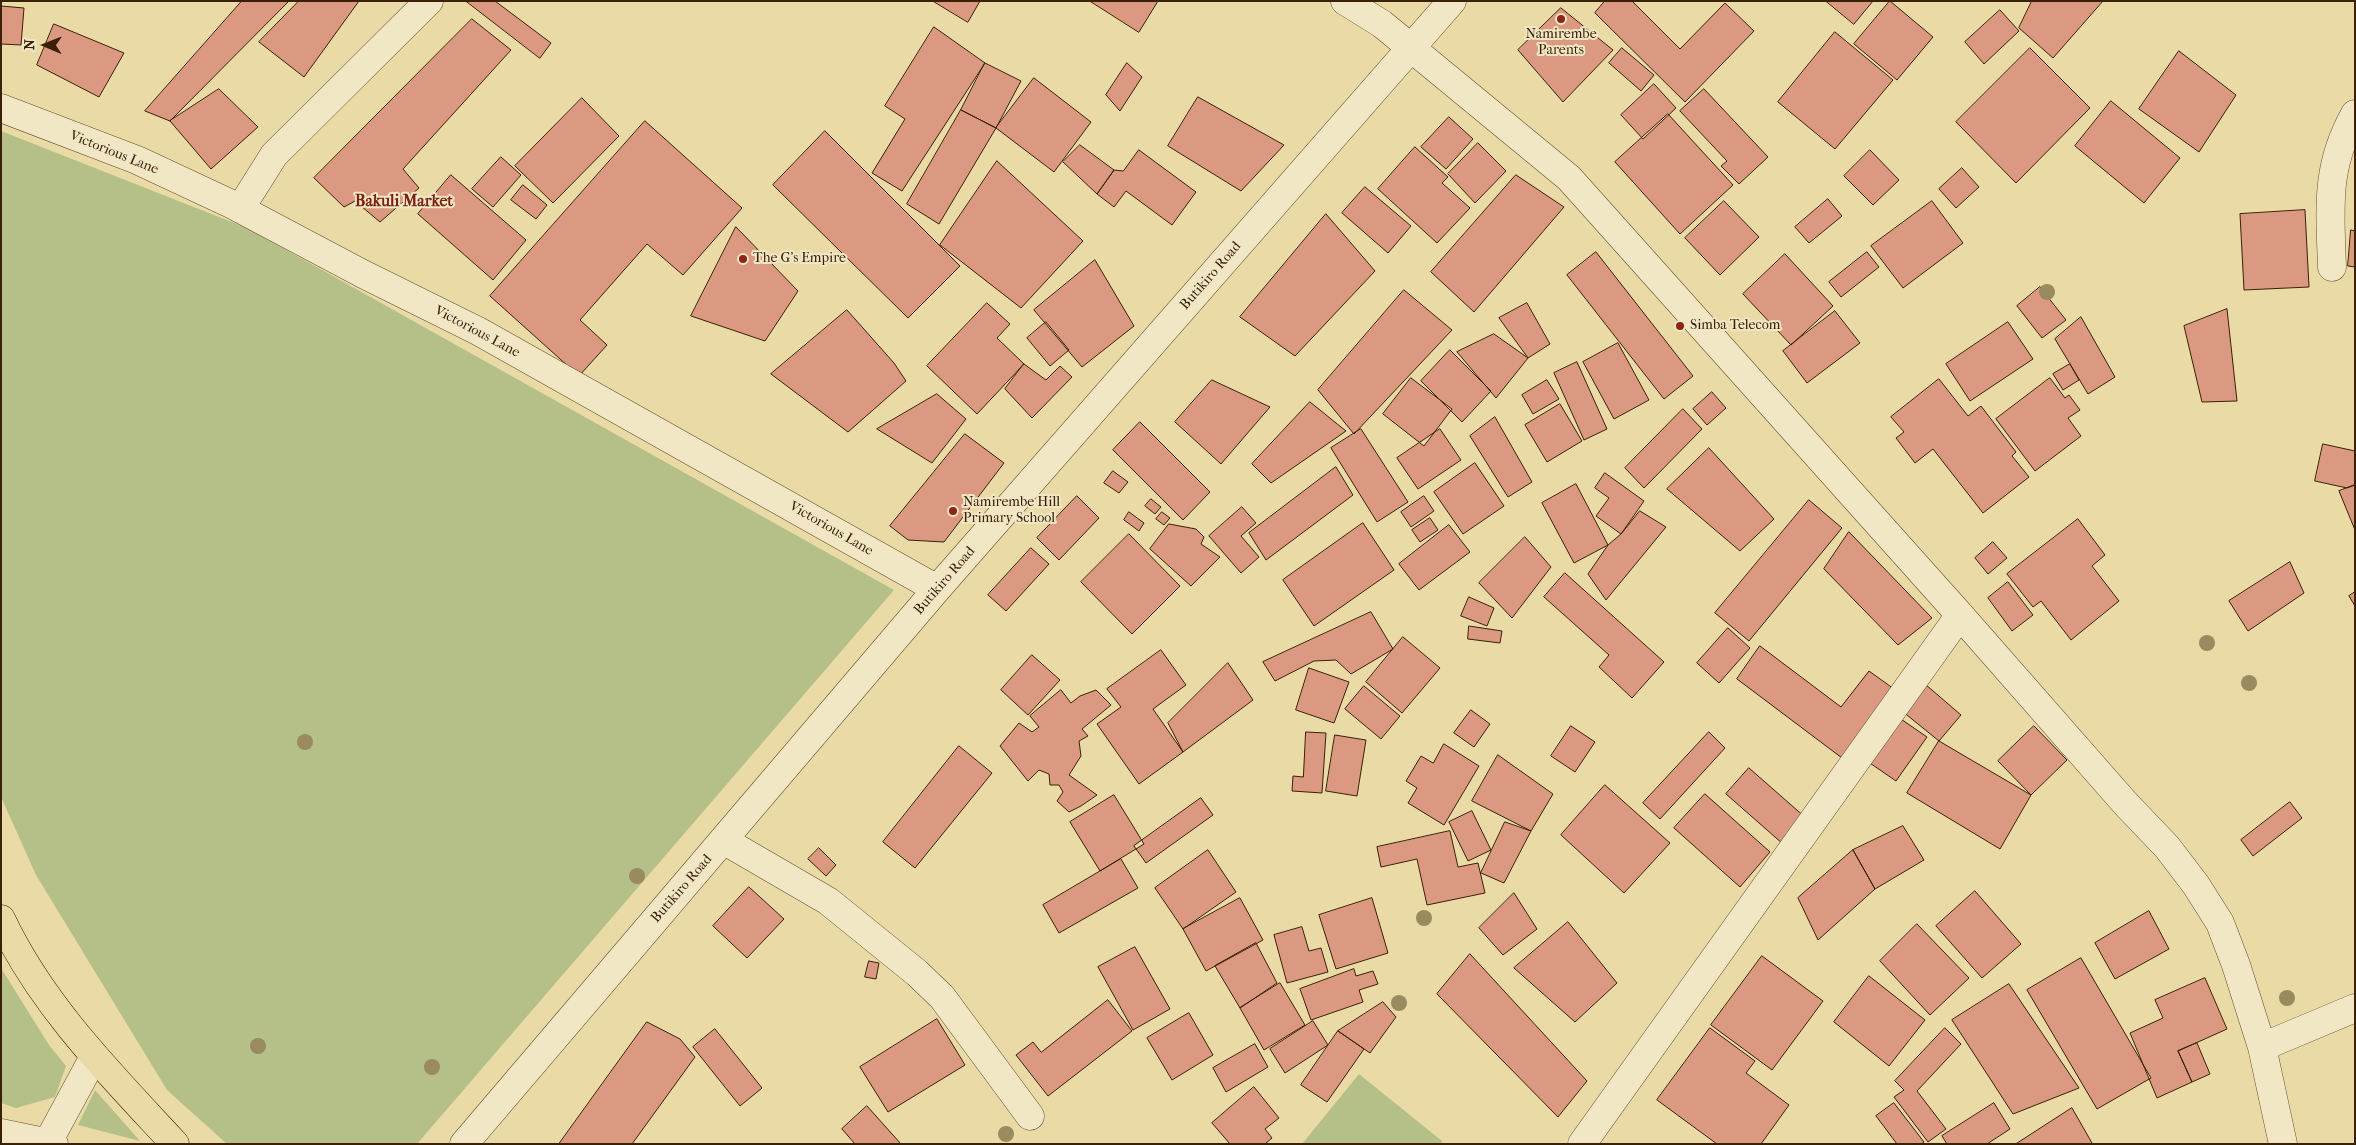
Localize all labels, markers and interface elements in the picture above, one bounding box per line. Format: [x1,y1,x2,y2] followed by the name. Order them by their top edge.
[1555,13,1567,25] marker: Namirembe Parents
[20,20,70,70] north arrow
[1525,27,1597,59] place label: Namirembe Parents
[21,39,38,50] text: N
[67,128,161,178] street label: Victorious Lane
[355,192,453,212] district label: Bakuli Market
[1177,239,1245,313] street label: Butikiro Road
[753,251,846,267] place label: The G's Empire
[737,253,749,265] marker: The G's Empire
[431,302,523,362] street label: Victorious Lane
[1690,318,1780,334] place label: Simba Telecom
[1674,320,1686,332] marker: Simba Telecom
[963,495,1060,528] place label: Namirembe Hill Primary School
[786,498,876,560] street label: Victorious Lane
[947,505,959,517] marker: Namirembe Hill Primary School
[911,544,979,618] street label: Butikiro Road
[648,852,716,926] street label: Butikiro Road

